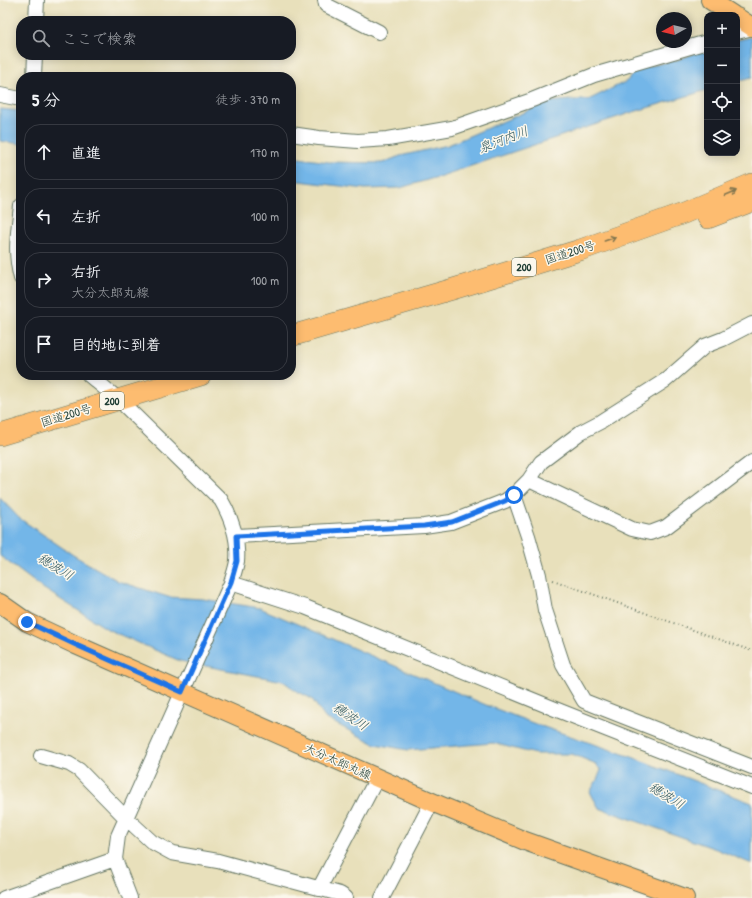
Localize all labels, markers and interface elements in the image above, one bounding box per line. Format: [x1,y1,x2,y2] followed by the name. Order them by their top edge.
[656,12,692,48] north arrow
[704,12,740,156] map controls
[704,12,740,48] button: +
[16,16,296,60] search box
[30,27,52,49] icon: search
[62,28,137,49] text: ここで検索
[704,48,740,84] button: −
[704,84,740,120] button: locate
[32,88,60,111] text: 5 分
[216,90,280,108] text: 徒歩 · 370 m
[704,120,740,156] button: layers
[475,121,531,157] water label: 泉河内川
[33,141,55,163] icon: ahead
[71,142,101,163] text: 直進
[250,143,279,161] text: 170 m
[725,189,737,196] one-way arrow
[33,205,55,227] icon: left
[71,206,101,227] text: 左折
[251,207,279,225] text: 100 m
[603,235,615,243] one-way arrow
[542,236,598,268] street label: 国道200号
[512,258,536,276] road number: 200
[71,261,101,282] text: 右折
[33,269,55,291] icon: right
[251,271,279,289] text: 100 m
[71,283,149,301] text: 大分太郎丸線
[33,333,55,355] icon: arrive
[71,334,161,355] text: 目的地に到着
[100,392,124,410] road number: 200
[38,399,94,431] street label: 国道200号
[505,486,523,504] route start
[35,548,77,584] water label: 穂波川
[18,613,36,631] route end
[330,698,372,734] water label: 穂波川
[302,739,374,783] street label: 大分太郎丸線
[646,777,688,813] water label: 穂波川

